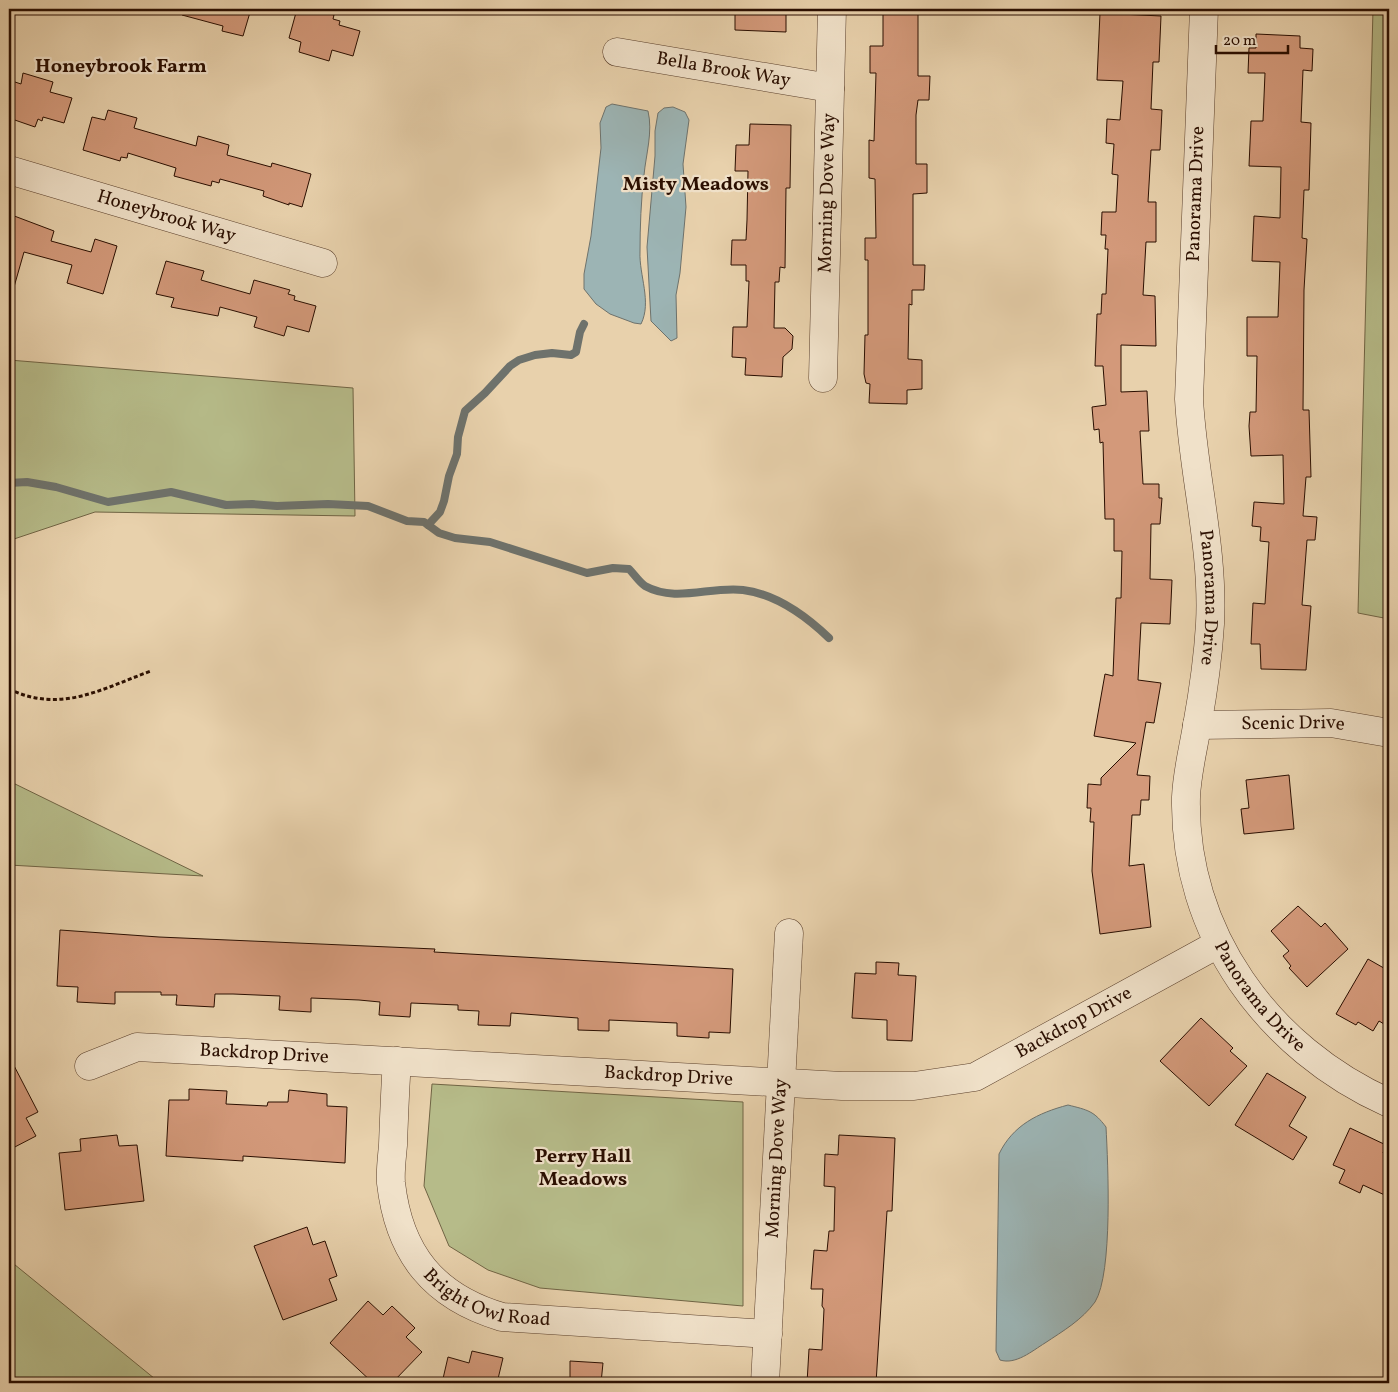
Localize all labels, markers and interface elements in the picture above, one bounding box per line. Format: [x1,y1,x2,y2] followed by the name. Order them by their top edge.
[1216,22,1288,54] scale bar
[1223,31,1256,52] text: 20 m
[654,46,793,94] street label: Bella Brook Way
[35,53,207,81] district label: Honeybrook Farm
[813,113,842,273] street label: Morning Dove Way
[1181,126,1211,262] street label: Panorama Drive
[623,171,769,199] district label: Misty Meadows
[94,184,239,249] street label: Honeybrook Way
[1192,528,1224,667] street label: Panorama Drive
[1241,710,1347,738] street label: Scenic Drive
[1207,937,1311,1058] street label: Panorama Drive
[1011,980,1137,1065] street label: Backdrop Drive
[199,1037,329,1071] street label: Backdrop Drive
[603,1060,734,1093] street label: Backdrop Drive
[760,1078,794,1239] street label: Morning Dove Way
[535,1143,632,1194] district label: Perry Hall Meadows
[417,1263,551,1333] street label: Bright Owl Road

